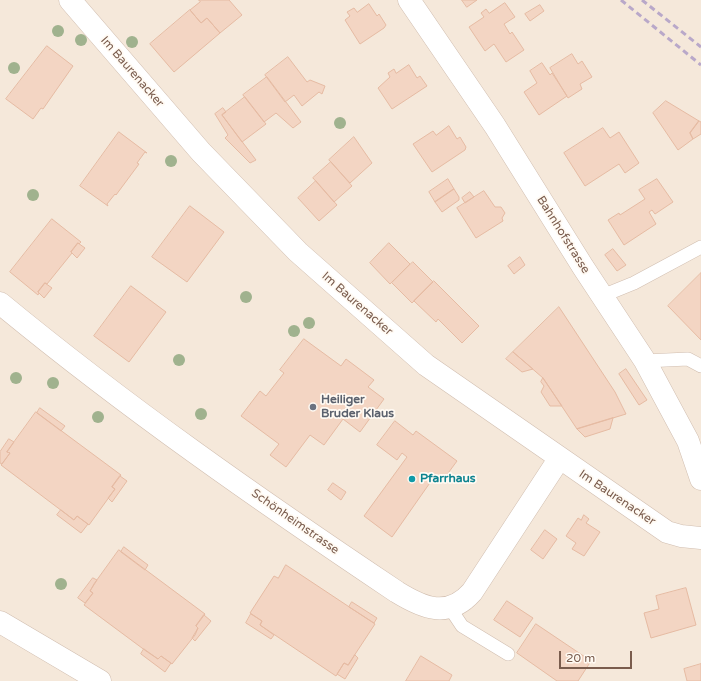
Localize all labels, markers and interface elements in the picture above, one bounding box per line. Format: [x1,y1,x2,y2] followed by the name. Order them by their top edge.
[97,34,167,110] street label: Im Baurenacker
[533,194,593,276] street label: Bahnhofstrasse
[319,269,395,339] street label: Im Baurenacker
[321,393,394,421] place label: Heiliger Bruder Klaus
[308,402,318,412] marker: Heiliger Bruder Klaus
[576,467,658,529] street label: Im Baurenacker
[420,472,475,486] place label: Pfarrhaus
[407,474,417,484] marker: Pfarrhaus
[248,486,342,558] street label: Schönheimstrasse
[561,643,634,669] scale bar
[566,651,595,665] text: 20 m

